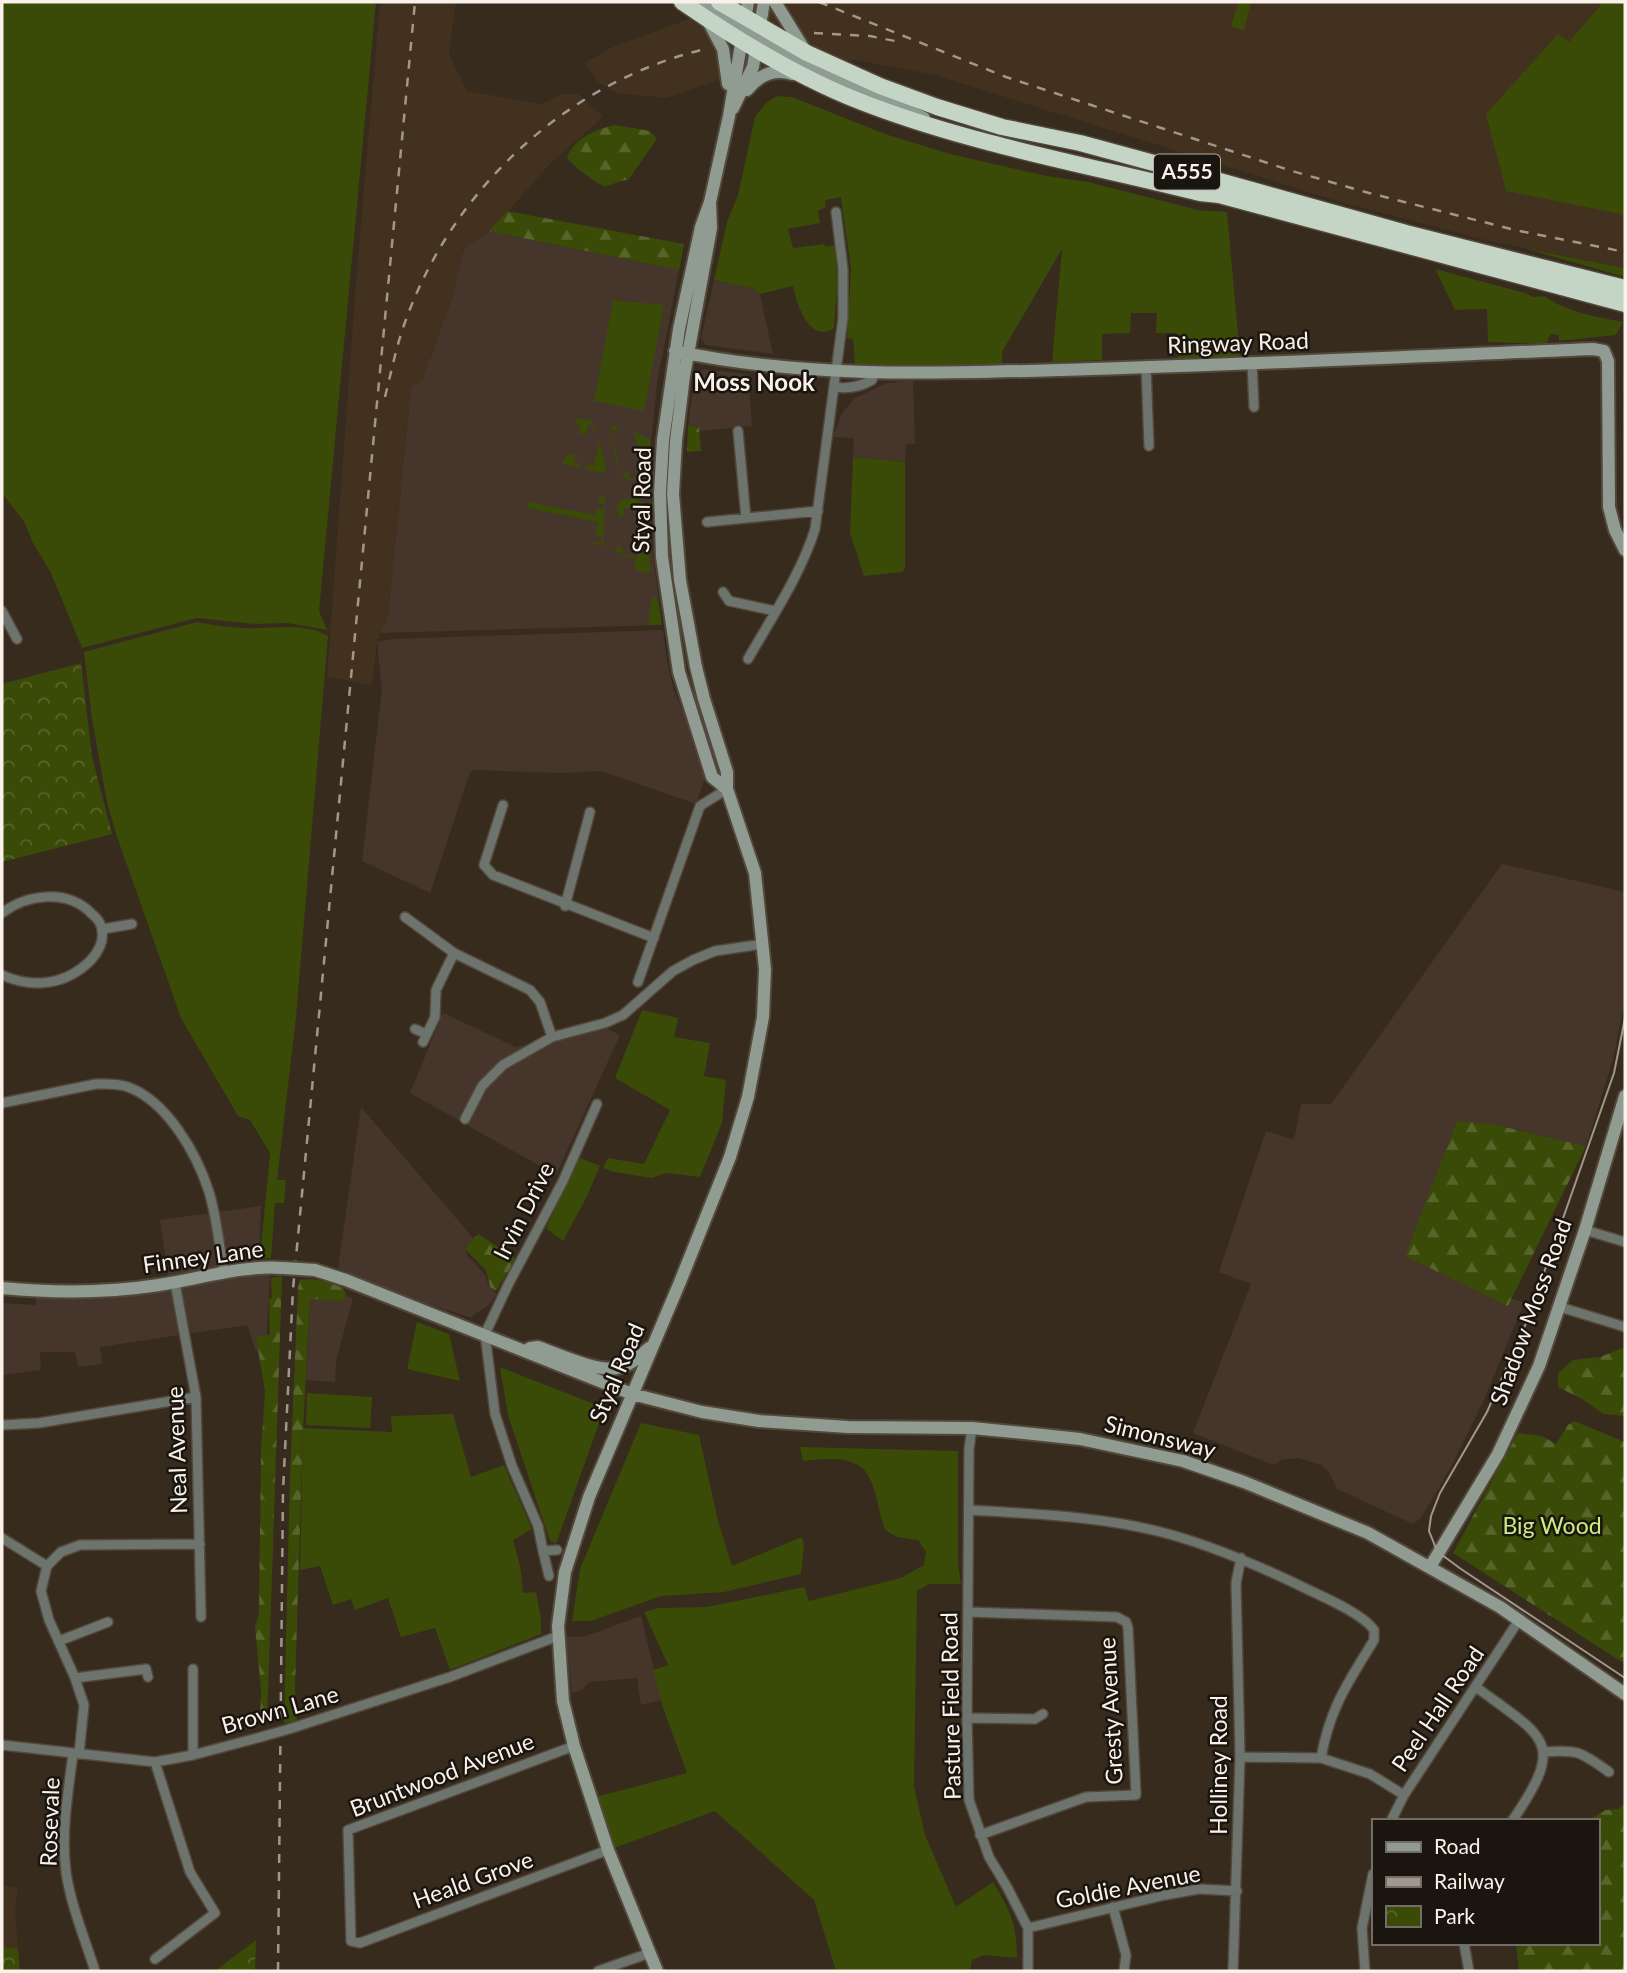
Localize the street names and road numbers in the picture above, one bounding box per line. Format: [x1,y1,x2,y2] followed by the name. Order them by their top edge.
[1154,154,1220,190] road number: A555
[1167,326,1309,358] street label: Ringway Road
[626,447,656,553] street label: Styal Road
[487,1157,560,1264] street label: Irvin Drive
[1483,1214,1577,1409] street label: Shadow Moss Road
[141,1234,265,1278] street label: Finney Lane
[583,1319,650,1427] street label: Styal Road
[160,1386,192,1514] street label: Neal Avenue
[1102,1409,1219,1463] street label: Simonsway
[934,1612,966,1800] street label: Pasture Field Road
[1092,1637,1128,1785] street label: Gresty Avenue
[1385,1640,1489,1776] street label: Peel Hall Road
[218,1679,341,1739] street label: Brown Lane
[1204,1695,1232,1835] street label: Holliney Road
[346,1726,538,1822] street label: Bruntwood Avenue
[33,1777,65,1867] street label: Rosevale
[409,1844,537,1914] street label: Heald Grove
[1053,1858,1203,1914] street label: Goldie Avenue

